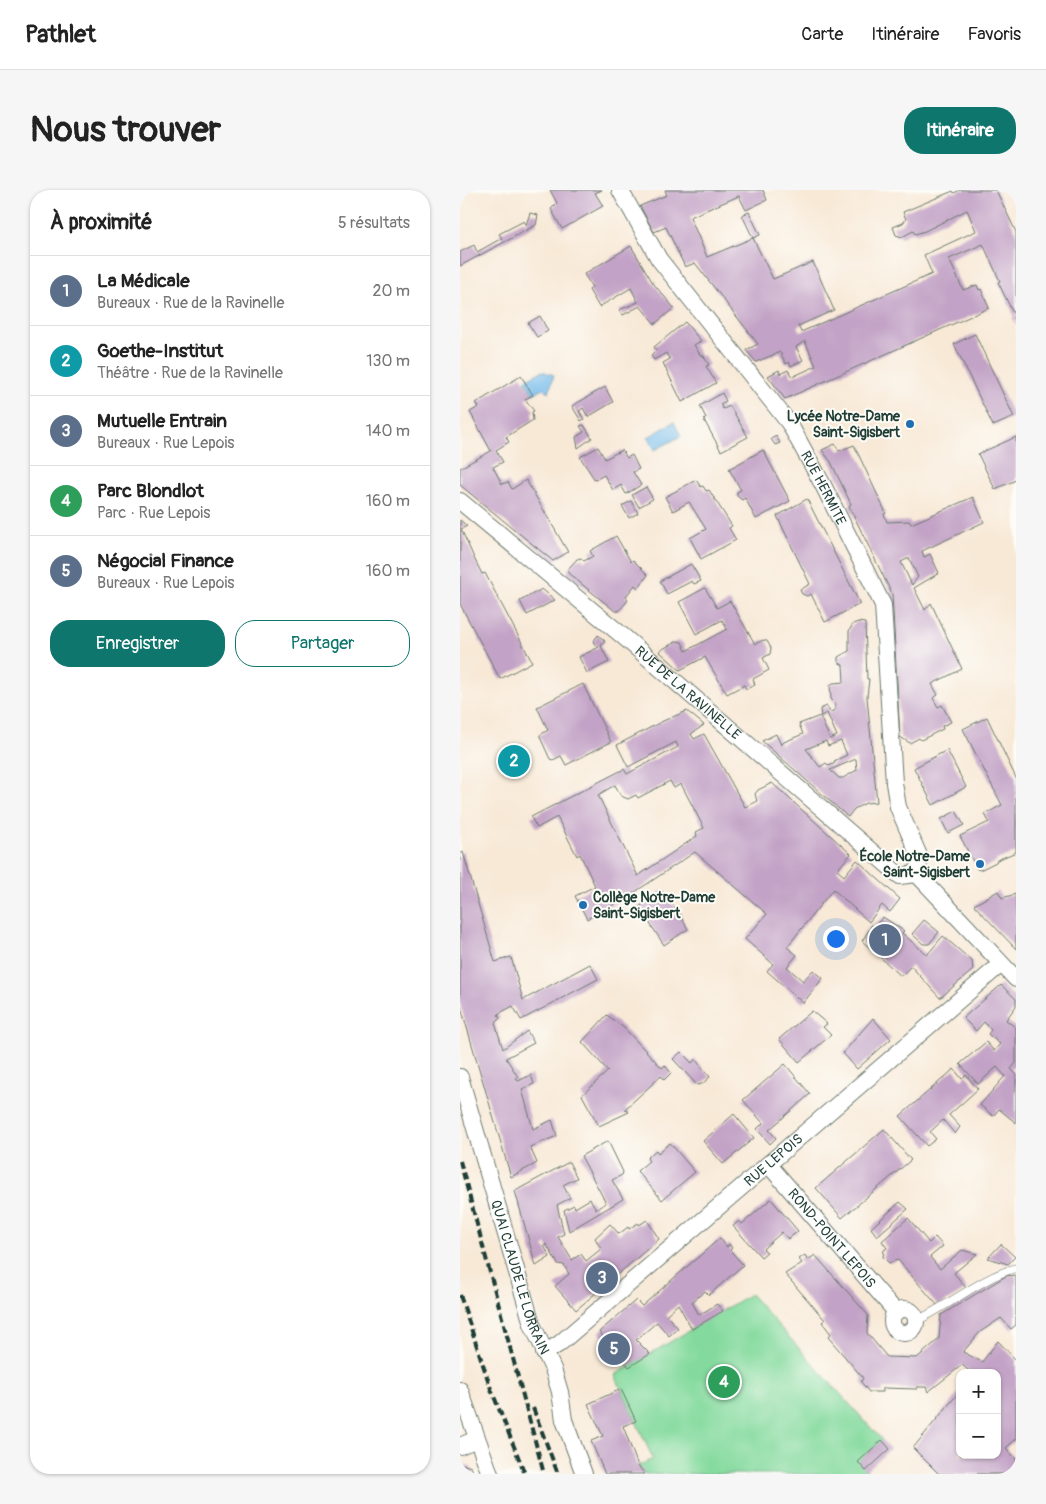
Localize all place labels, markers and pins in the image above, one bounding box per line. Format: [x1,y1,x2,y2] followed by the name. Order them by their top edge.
[787,408,901,441] place label: Lycée Notre-Dame Saint-Sigisbert
[904,418,916,430] marker: Lycée Notre-Dame Saint-Sigisbert
[498,742,530,780] pin: 2
[859,847,971,881] place label: École Notre-Dame Saint-Sigisbert
[974,858,986,870] marker: École Notre-Dame Saint-Sigisbert
[593,889,716,922] place label: Collège Notre-Dame Saint-Sigisbert
[577,899,589,911] marker: Collège Notre-Dame Saint-Sigisbert
[869,921,901,959] pin: 1
[586,1259,618,1297] pin: 3
[598,1330,630,1368] pin: 5
[708,1363,740,1401] pin: 4

